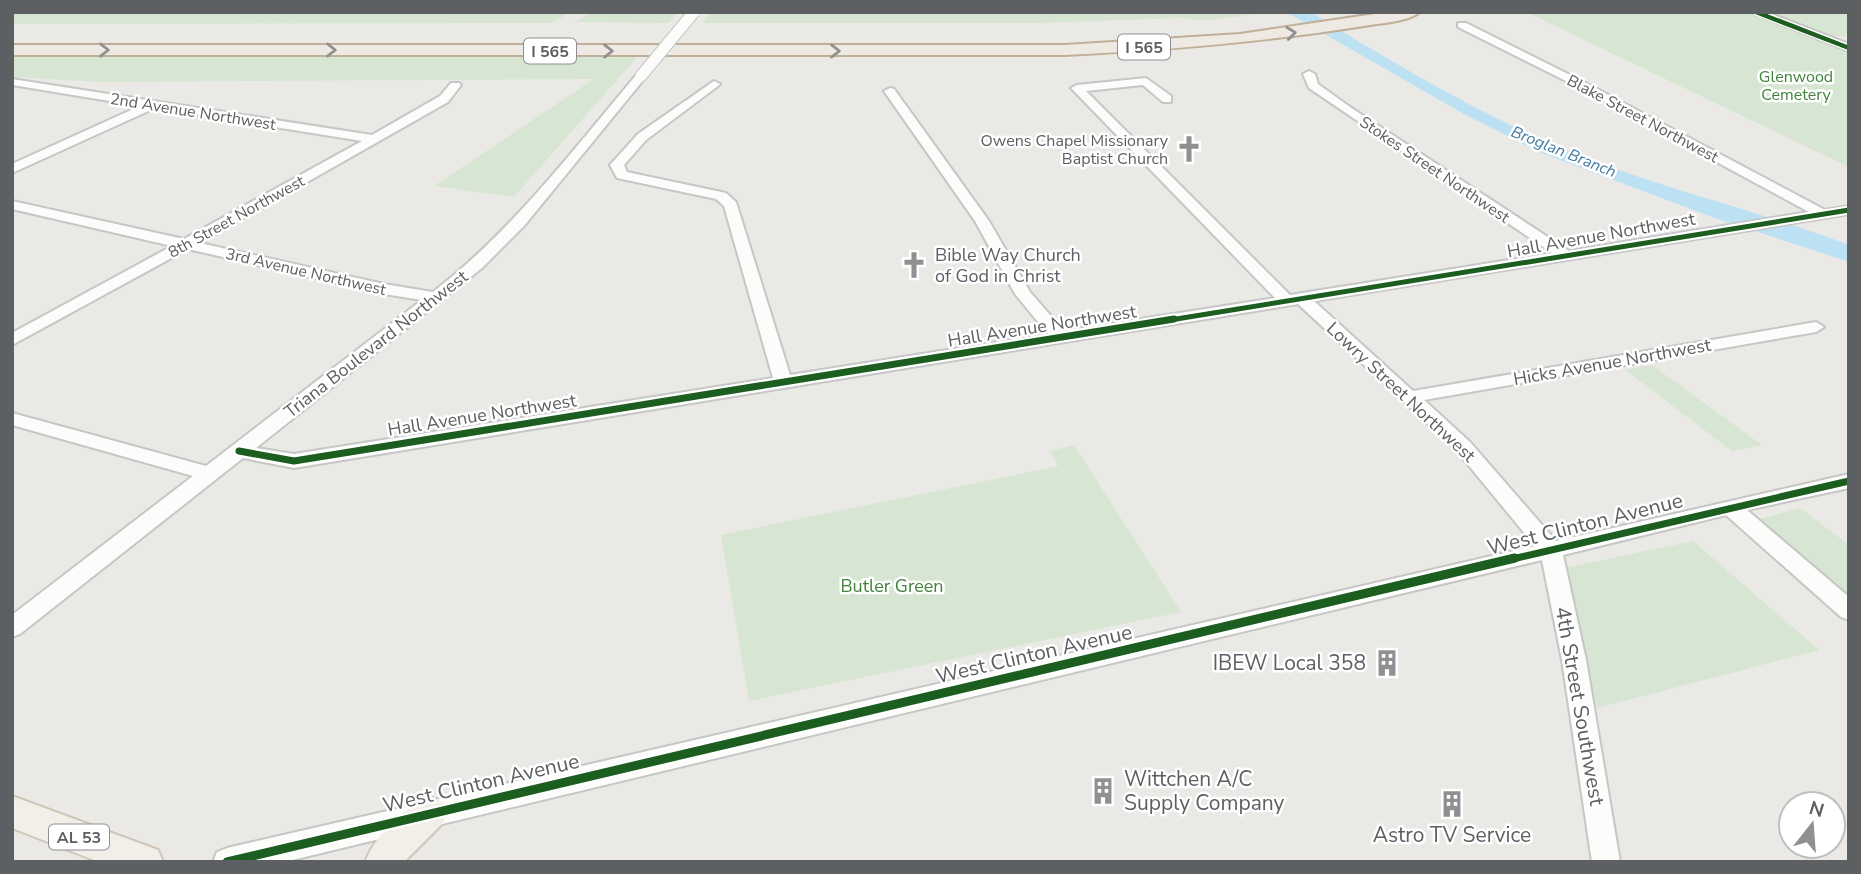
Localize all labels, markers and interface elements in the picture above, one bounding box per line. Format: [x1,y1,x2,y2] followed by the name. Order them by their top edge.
[1285,26,1297,41] one-way arrow
[1118,34,1170,60] road number: I 565
[524,38,576,64] road number: I 565
[99,42,109,58] one-way arrow
[326,42,337,58] one-way arrow
[603,43,613,59] one-way arrow
[830,43,841,59] one-way arrow
[1759,66,1833,106] park label: Glenwood Cemetery
[1563,70,1723,168] street label: Blake Street Northwest
[109,88,278,136] street label: 2nd Avenue Northwest
[1355,111,1514,229] street label: Stokes Street Northwest
[1508,121,1620,183] water label: Broglan Branch
[981,130,1169,170] place label: Owens Chapel Missionary Baptist Church
[1174,134,1204,164] church icon: Owens Chapel Missionary Baptist Church
[164,170,309,264] street label: 8th Street Northwest
[1505,207,1698,263] street label: Hall Avenue Northwest
[224,243,388,301] street label: 3rd Avenue Northwest
[935,243,1081,288] place label: Bible Way Church of God in Christ
[899,250,929,280] church icon: Bible Way Church of God in Christ
[279,264,473,423] street label: Triana Boulevard Northwest
[946,299,1139,353] street label: Hall Avenue Northwest
[1321,317,1481,468] street label: Lowry Street Northwest
[1511,333,1713,391] street label: Hicks Avenue Northwest
[386,388,579,442] street label: Hall Avenue Northwest
[1484,486,1686,562] street label: West Clinton Avenue
[840,574,944,598] park label: Butler Green
[1549,604,1611,808] street label: 4th Street Southwest
[933,618,1135,690] street label: West Clinton Avenue
[1372,648,1402,678] building icon: IBEW Local 358
[1213,649,1366,677] place label: IBEW Local 358
[380,747,582,819] street label: West Clinton Avenue
[1124,765,1285,817] place label: Wittchen A/C Supply Company
[1088,776,1118,806] building icon: Wittchen A/C Supply Company
[1437,789,1467,819] building icon: Astro TV Service
[1777,790,1847,860] north arrow
[1806,795,1827,824] text: N
[1373,821,1531,849] place label: Astro TV Service
[49,824,109,850] road number: AL 53

